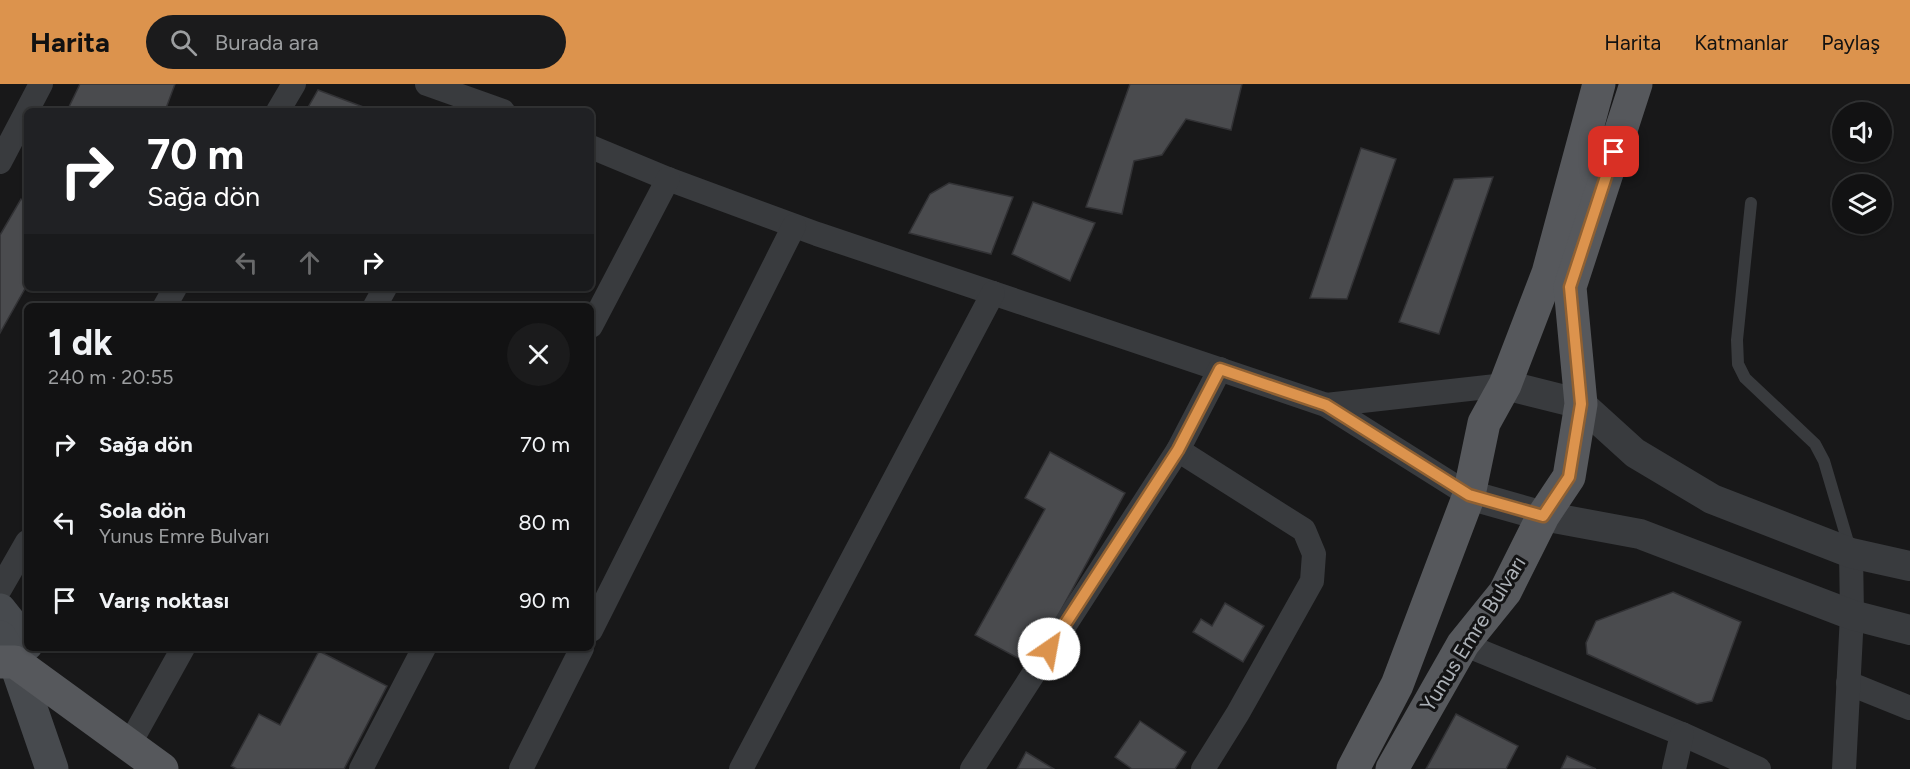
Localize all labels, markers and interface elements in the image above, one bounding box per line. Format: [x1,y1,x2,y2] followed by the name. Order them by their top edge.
[146,15,566,69] search box
[30,25,110,59] text: Harita
[167,26,200,59] icon: search
[215,29,319,56] text: Burada ara
[1604,30,1661,55] text: Harita
[1694,30,1788,55] text: Katmanlar
[1821,30,1880,55] text: Paylaş
[1832,102,1892,234] map controls
[1832,102,1892,162] button: sound
[1588,126,1639,177] pin
[147,129,244,180] text: 70 m
[48,132,126,210] icon: right
[1597,135,1630,168] icon: arrive
[1832,174,1892,234] button: layers
[147,180,260,213] text: Sağa dön
[230,246,263,279] icon: left
[293,246,326,279] icon: ahead
[356,246,389,279] icon: right
[48,321,113,364] text: 1 dk
[507,323,570,386] button: close
[48,365,173,389] text: 240 m · 20:55
[48,428,81,461] icon: right
[99,431,193,458] text: Sağa dön
[520,431,570,458] text: 70 m
[99,497,186,524] text: Sola dön
[48,506,81,539] icon: left
[518,509,570,536] text: 80 m
[99,524,269,548] text: Yunus Emre Bulvarı
[1415,551,1531,716] street label: Yunus Emre Bulvarı
[48,584,81,617] icon: arrive
[99,587,229,614] text: Varış noktası
[519,587,570,614] text: 90 m
[1017,617,1081,681] position arrow

